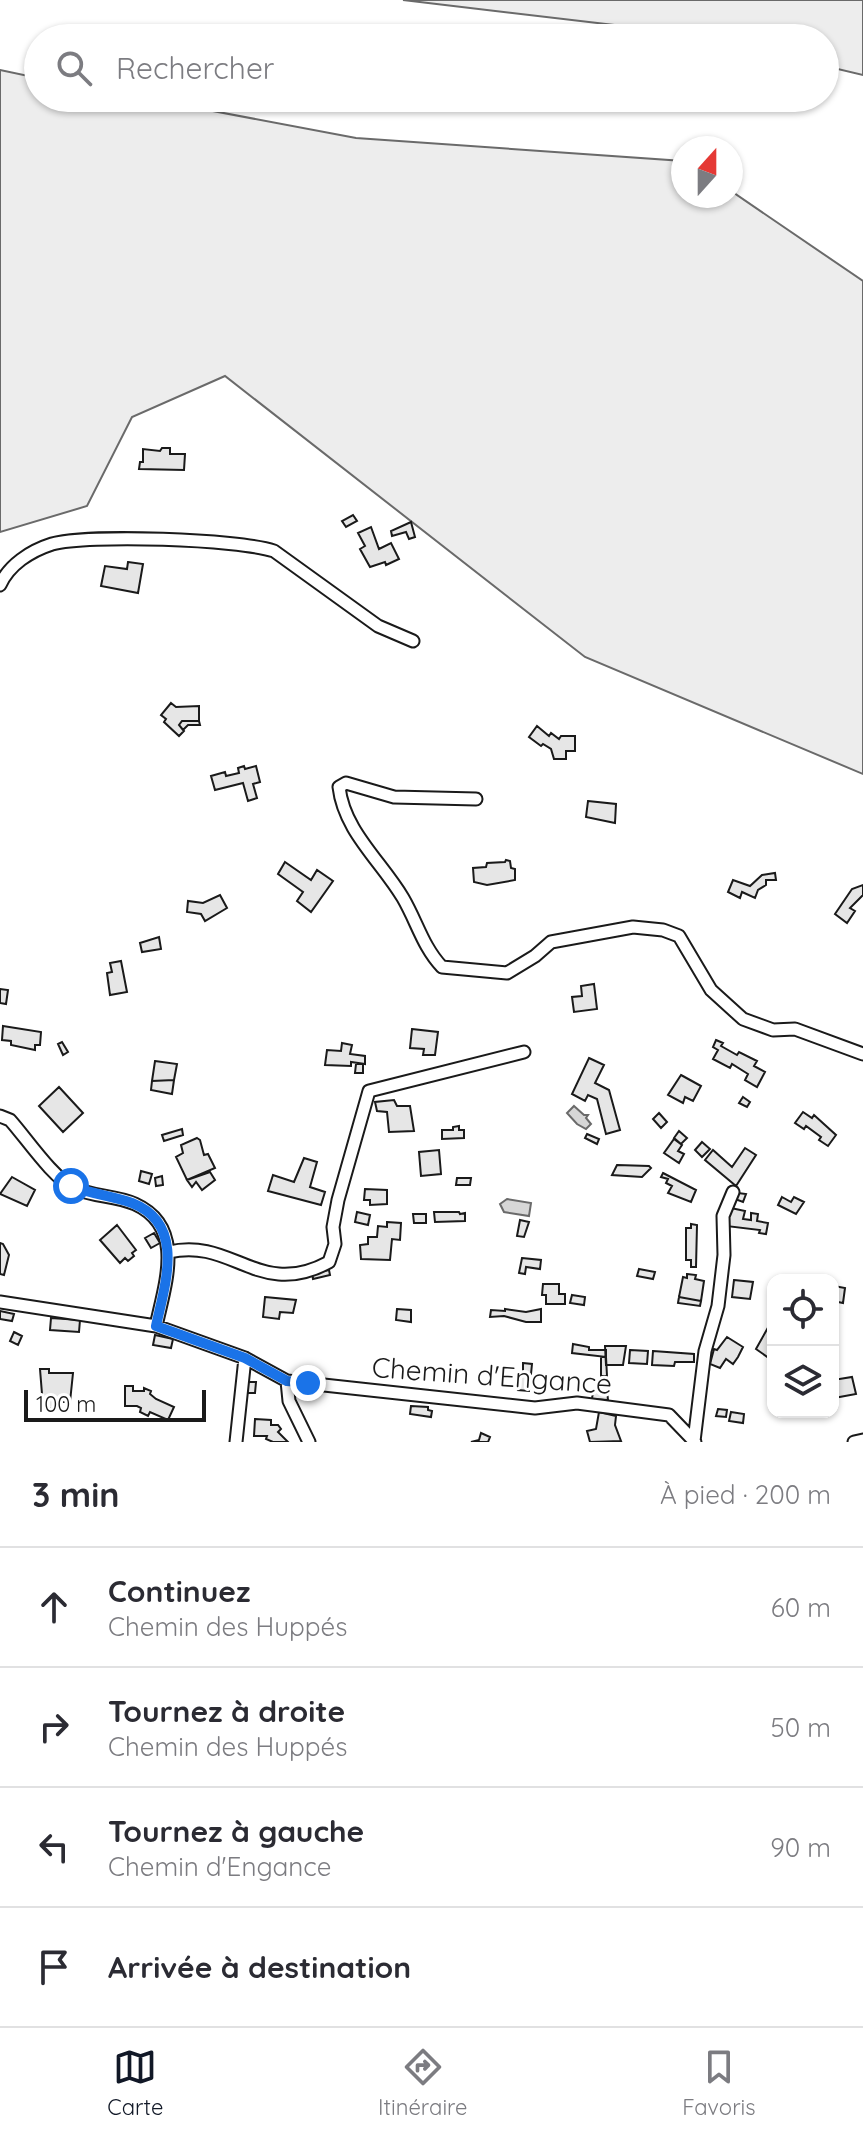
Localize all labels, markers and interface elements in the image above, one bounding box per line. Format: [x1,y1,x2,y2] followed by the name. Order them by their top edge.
[24,24,839,112] search box
[52,46,96,90] icon: search
[116,49,274,87] text: Rechercher
[671,136,743,208] north arrow
[53,1168,89,1204] route start
[767,1274,839,1418] map controls
[767,1274,839,1346] button: locate
[767,1346,839,1418] button: layers
[371,1349,613,1401] street label: Chemin d'Engance
[290,1365,326,1401] route end
[24,1386,206,1422] scale bar
[36,1390,96,1418] text: 100 m
[32,1473,119,1516] text: 3 min
[660,1478,831,1511] text: À pied · 200 m
[108,1572,250,1610] text: Continuez
[32,1585,76,1629] icon: ahead
[771,1591,831,1624] text: 60 m
[108,1610,348,1643] text: Chemin des Huppés
[108,1692,345,1730] text: Tournez à droite
[32,1705,76,1749] icon: right
[771,1711,831,1744] text: 50 m
[108,1730,348,1763] text: Chemin des Huppés
[108,1812,364,1850] text: Tournez à gauche
[32,1825,76,1869] icon: left
[770,1831,831,1864] text: 90 m
[108,1850,331,1883] text: Chemin d'Engance
[32,1945,76,1989] icon: arrive
[108,1948,411,1986] text: Arrivée à destination
[107,2045,163,2121] tab: Carte
[378,2045,468,2121] tab: Itinéraire
[682,2045,756,2121] tab: Favoris

